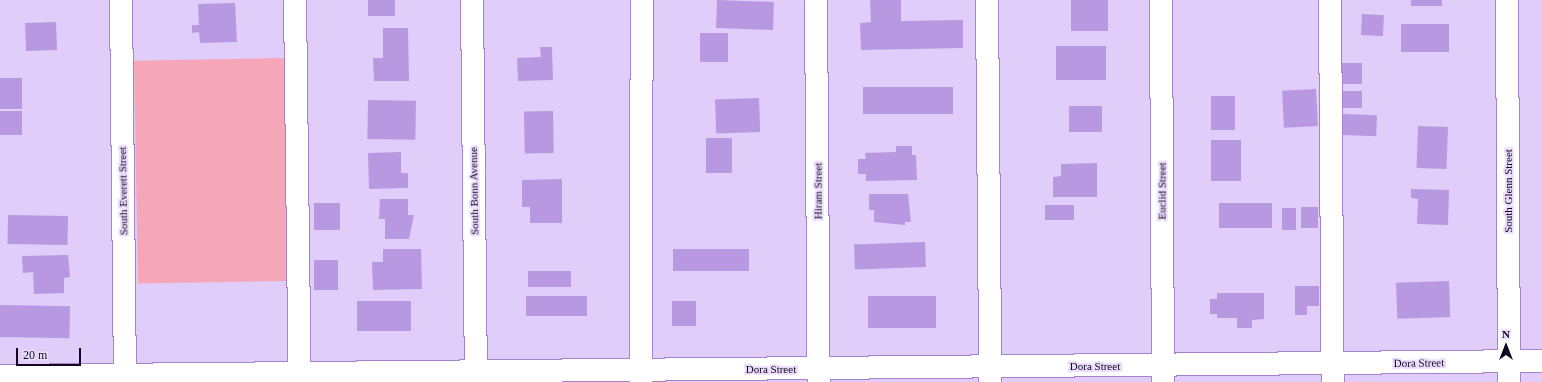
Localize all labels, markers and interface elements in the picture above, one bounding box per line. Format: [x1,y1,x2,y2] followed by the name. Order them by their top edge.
[116,147,130,235] street label: South Everett Street
[467,147,481,235] street label: South Bonn Avenue
[1501,149,1515,233] street label: South Glenn Street
[1155,162,1169,220] street label: Euclid Street
[811,163,825,219] street label: Hiram Street
[1486,326,1526,366] north arrow
[1502,328,1510,340] text: N
[18,340,83,366] scale bar
[23,348,47,362] text: 20 m
[1394,356,1444,370] street label: Dora Street
[1070,359,1120,373] street label: Dora Street
[746,362,796,376] street label: Dora Street

